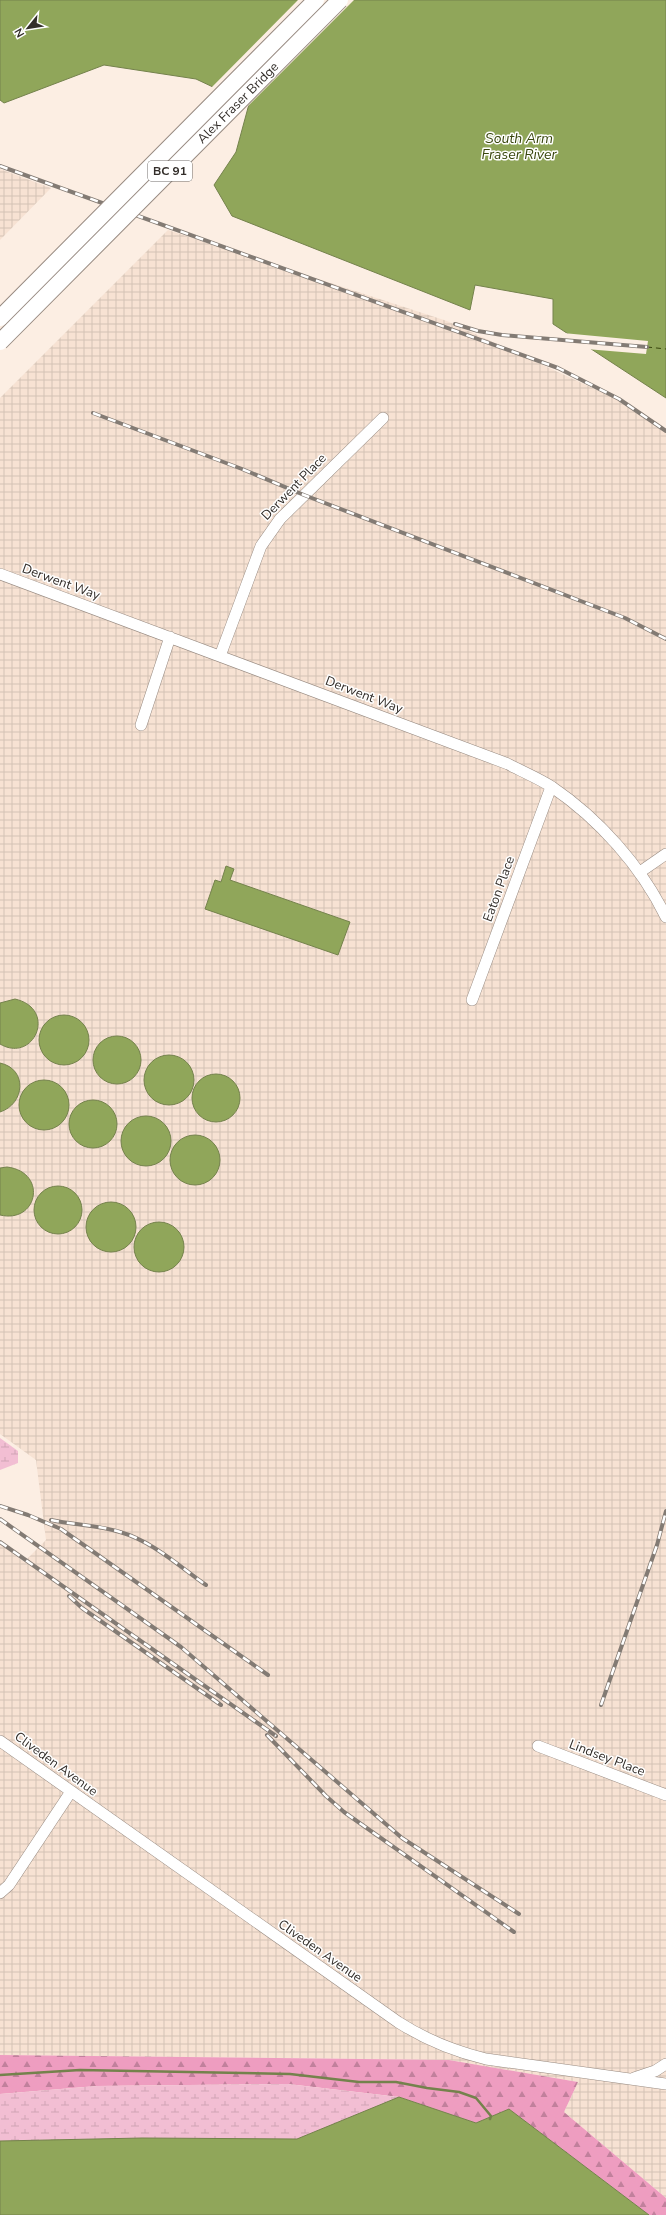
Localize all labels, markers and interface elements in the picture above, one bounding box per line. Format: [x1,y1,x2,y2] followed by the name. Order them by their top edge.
[8,8,48,48] north arrow
[11,25,28,40] text: N
[193,58,283,148] street label: Alex Fraser Bridge
[482,129,557,164] water label: South Arm Fraser River
[148,161,192,181] road number: BC 91
[258,450,331,524] street label: Derwent Place
[20,560,103,605] street label: Derwent Way
[323,672,406,718] street label: Derwent Way
[479,854,519,924] street label: Eaton Place
[11,1728,101,1800] street label: Cliveden Avenue
[566,1735,648,1781] street label: Lindsey Place
[274,1915,366,1987] street label: Cliveden Avenue

